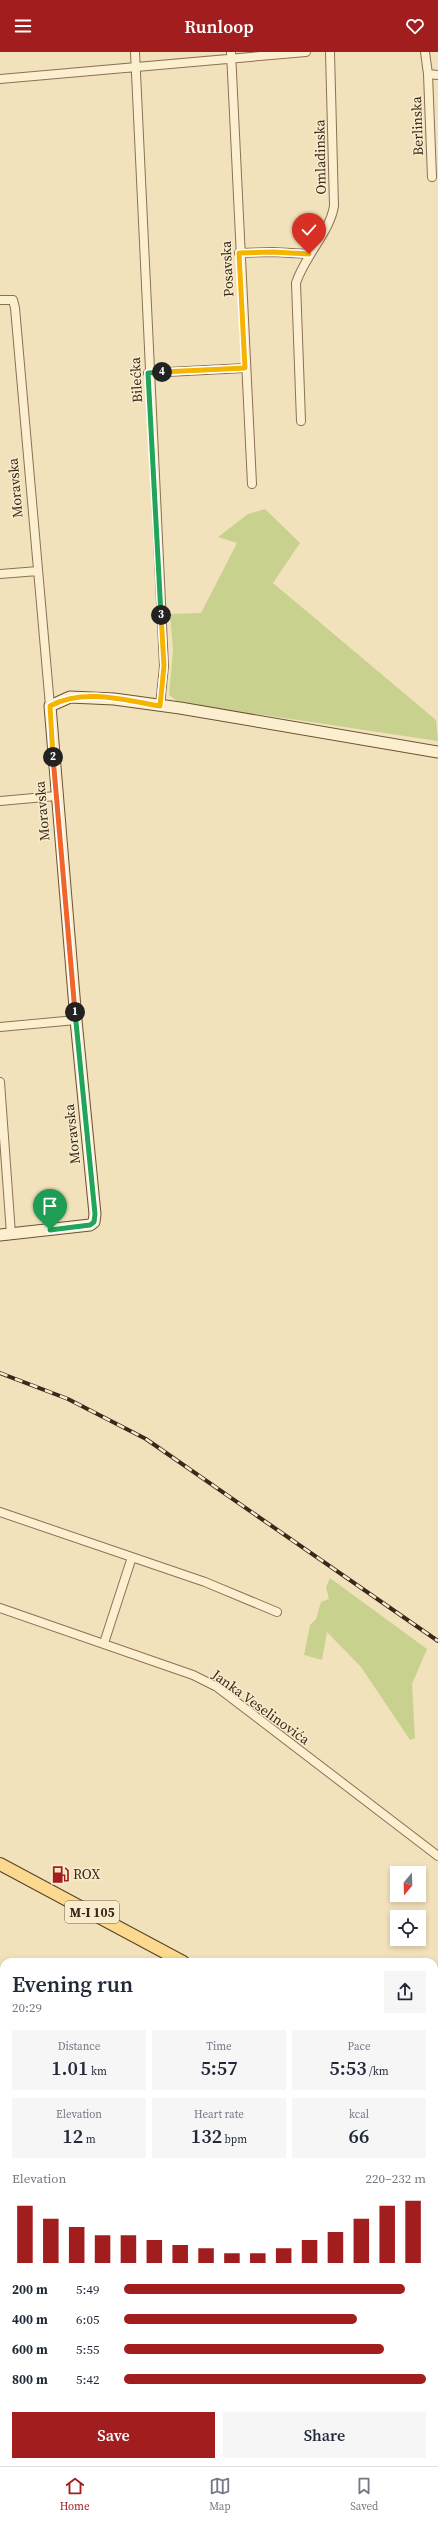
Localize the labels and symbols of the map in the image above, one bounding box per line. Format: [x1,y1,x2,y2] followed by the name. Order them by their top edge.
[406,95,428,156] street label: Berlinska
[309,118,331,195] street label: Omladinska
[292,213,326,254] pin
[215,240,238,298] street label: Posavska
[125,356,147,403] street label: Bilećka
[152,362,172,382] pin: 4
[2,456,28,519] street label: Moravska
[151,605,171,625] pin: 3
[43,747,63,767] pin: 2
[29,779,55,842] street label: Moravska
[65,1002,85,1022] pin: 1
[59,1102,85,1165] street label: Moravska
[33,1189,67,1230] pin
[207,1664,315,1750] street label: Janka Veselinovića
[50,1864,70,1884] fuel station icon: ROX
[73,1864,100,1884] place label: ROX
[390,1866,426,1902] north arrow
[65,1901,119,1923] road number: M-I 105

